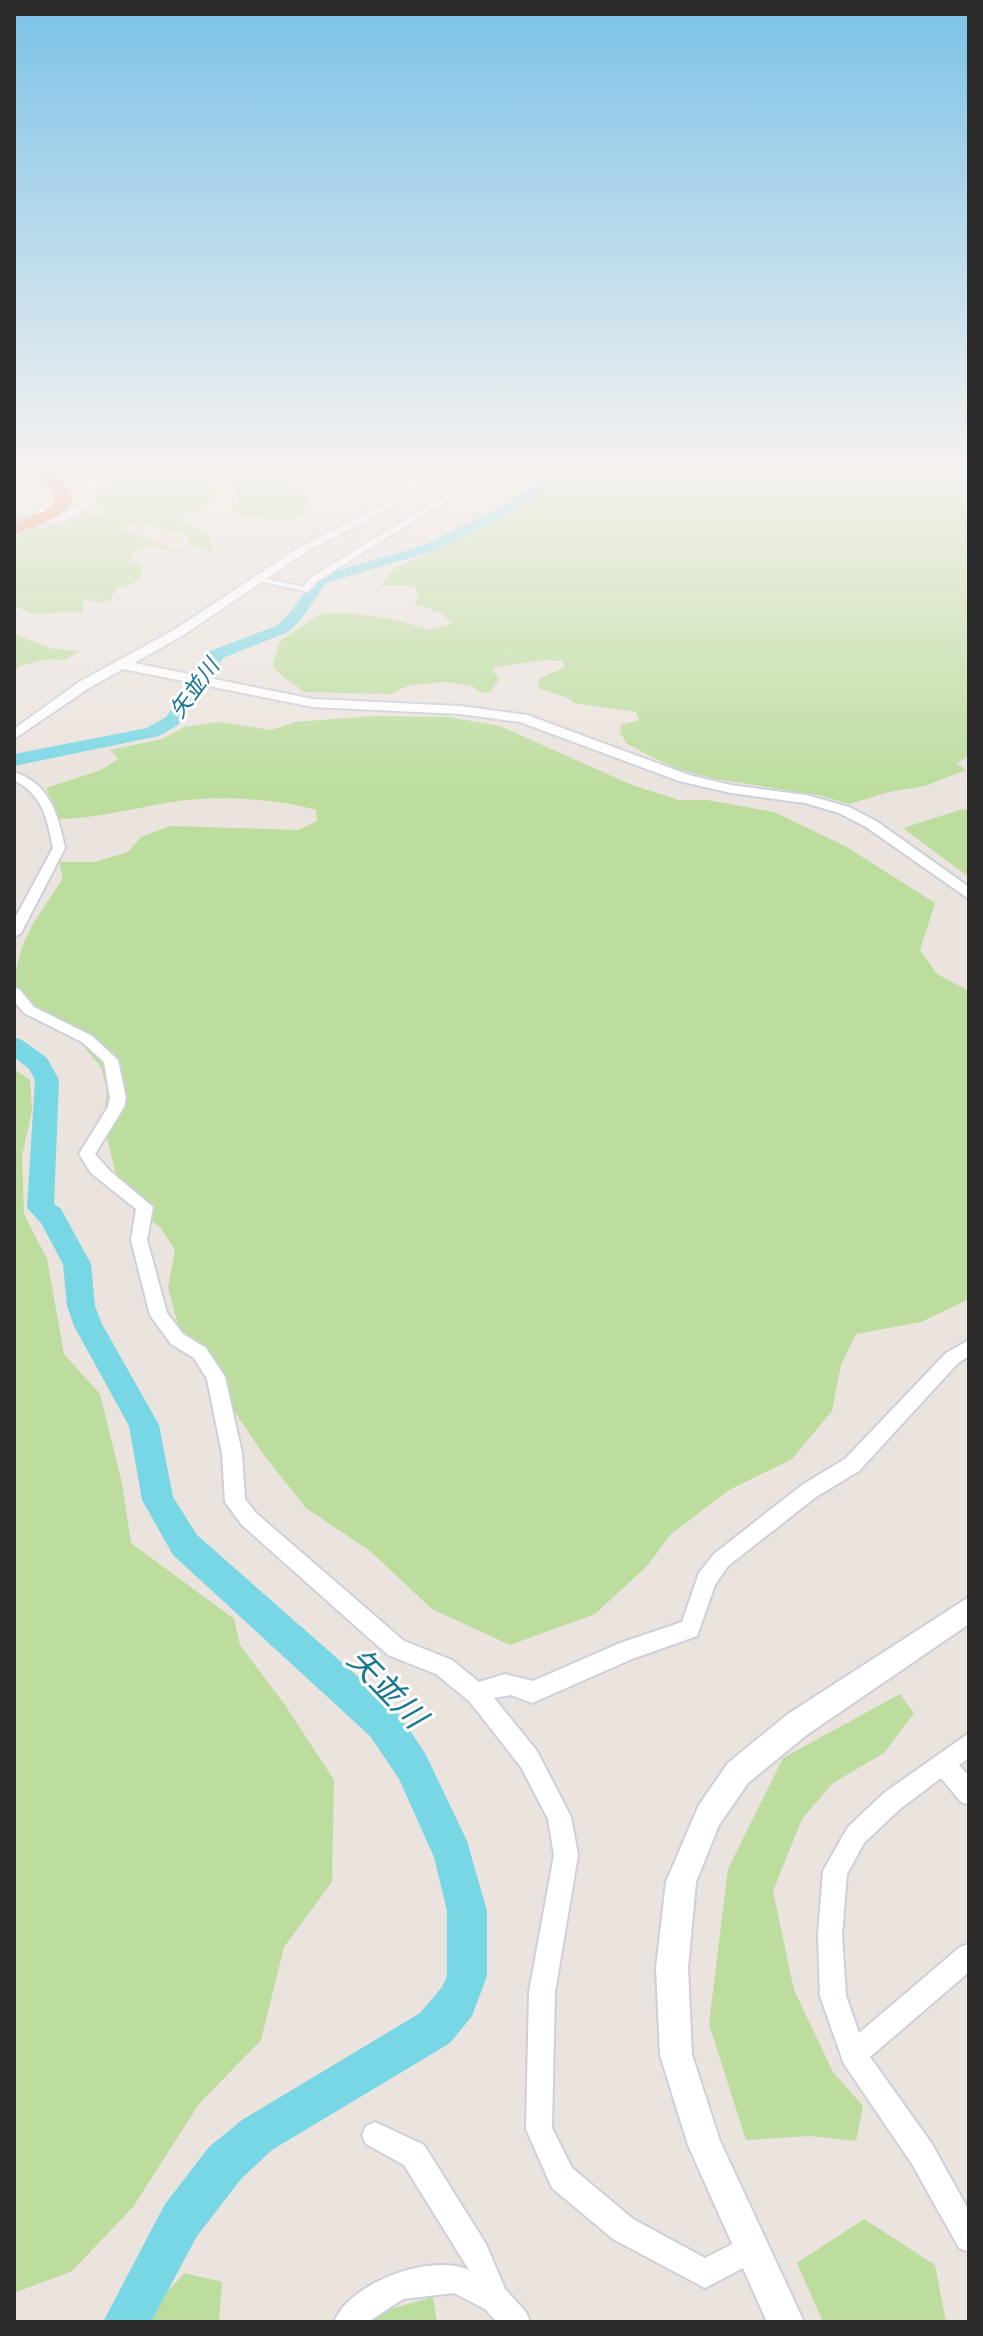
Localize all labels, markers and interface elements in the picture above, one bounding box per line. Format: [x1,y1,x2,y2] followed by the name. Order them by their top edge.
[164,652,226,723] water label: 矢並川
[339,1640,436,1739] water label: 矢並川

